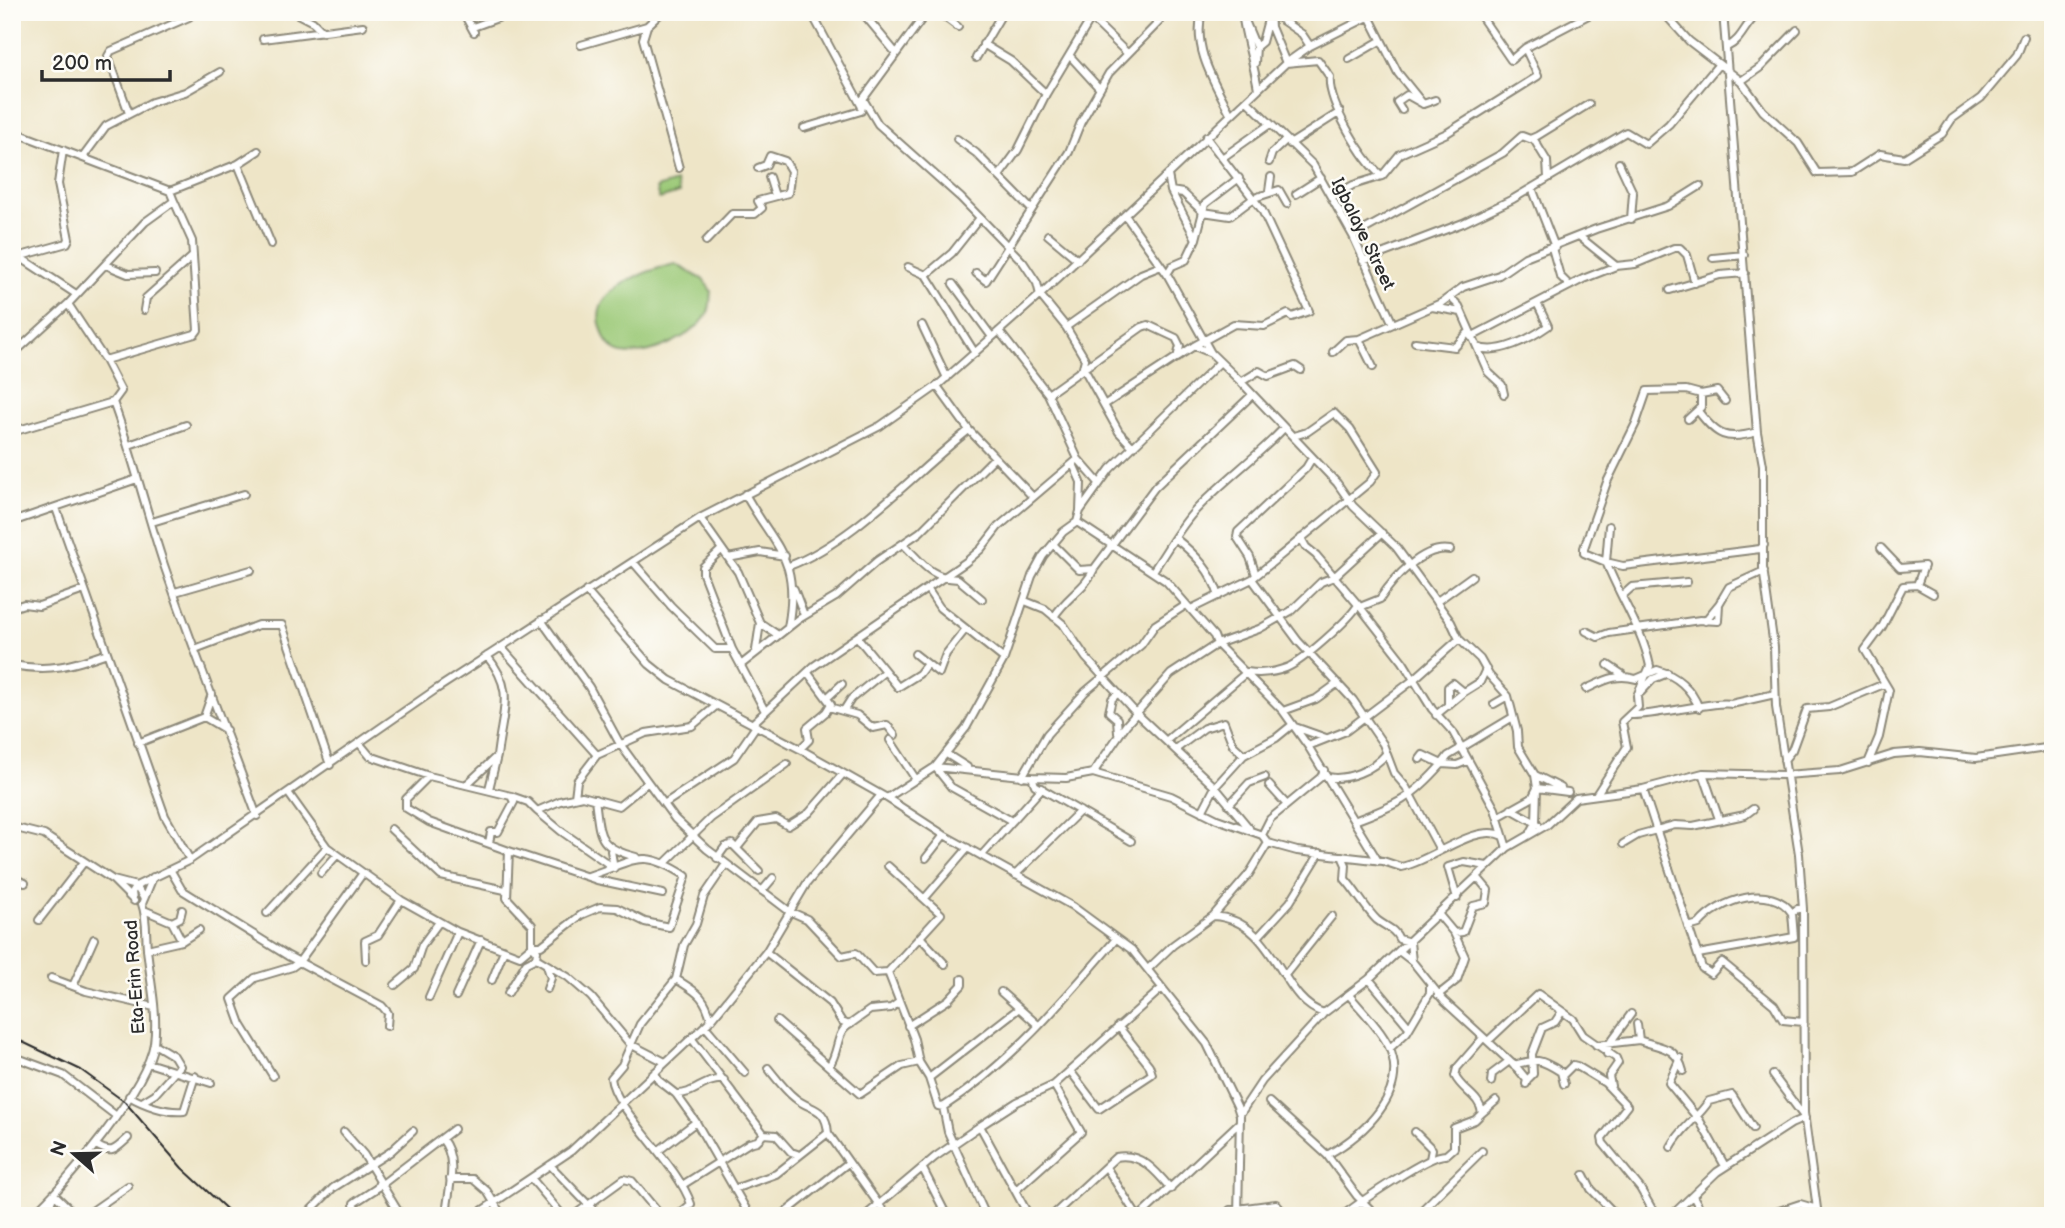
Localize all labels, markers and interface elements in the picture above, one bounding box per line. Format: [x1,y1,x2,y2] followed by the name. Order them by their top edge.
[42,38,170,82] scale bar
[52,51,112,76] text: 200 m
[1327,175,1399,294] street label: Igbalaye Street
[121,919,149,1035] street label: Eta-Erin Road
[38,1120,108,1190] north arrow
[46,1138,73,1159] text: N

